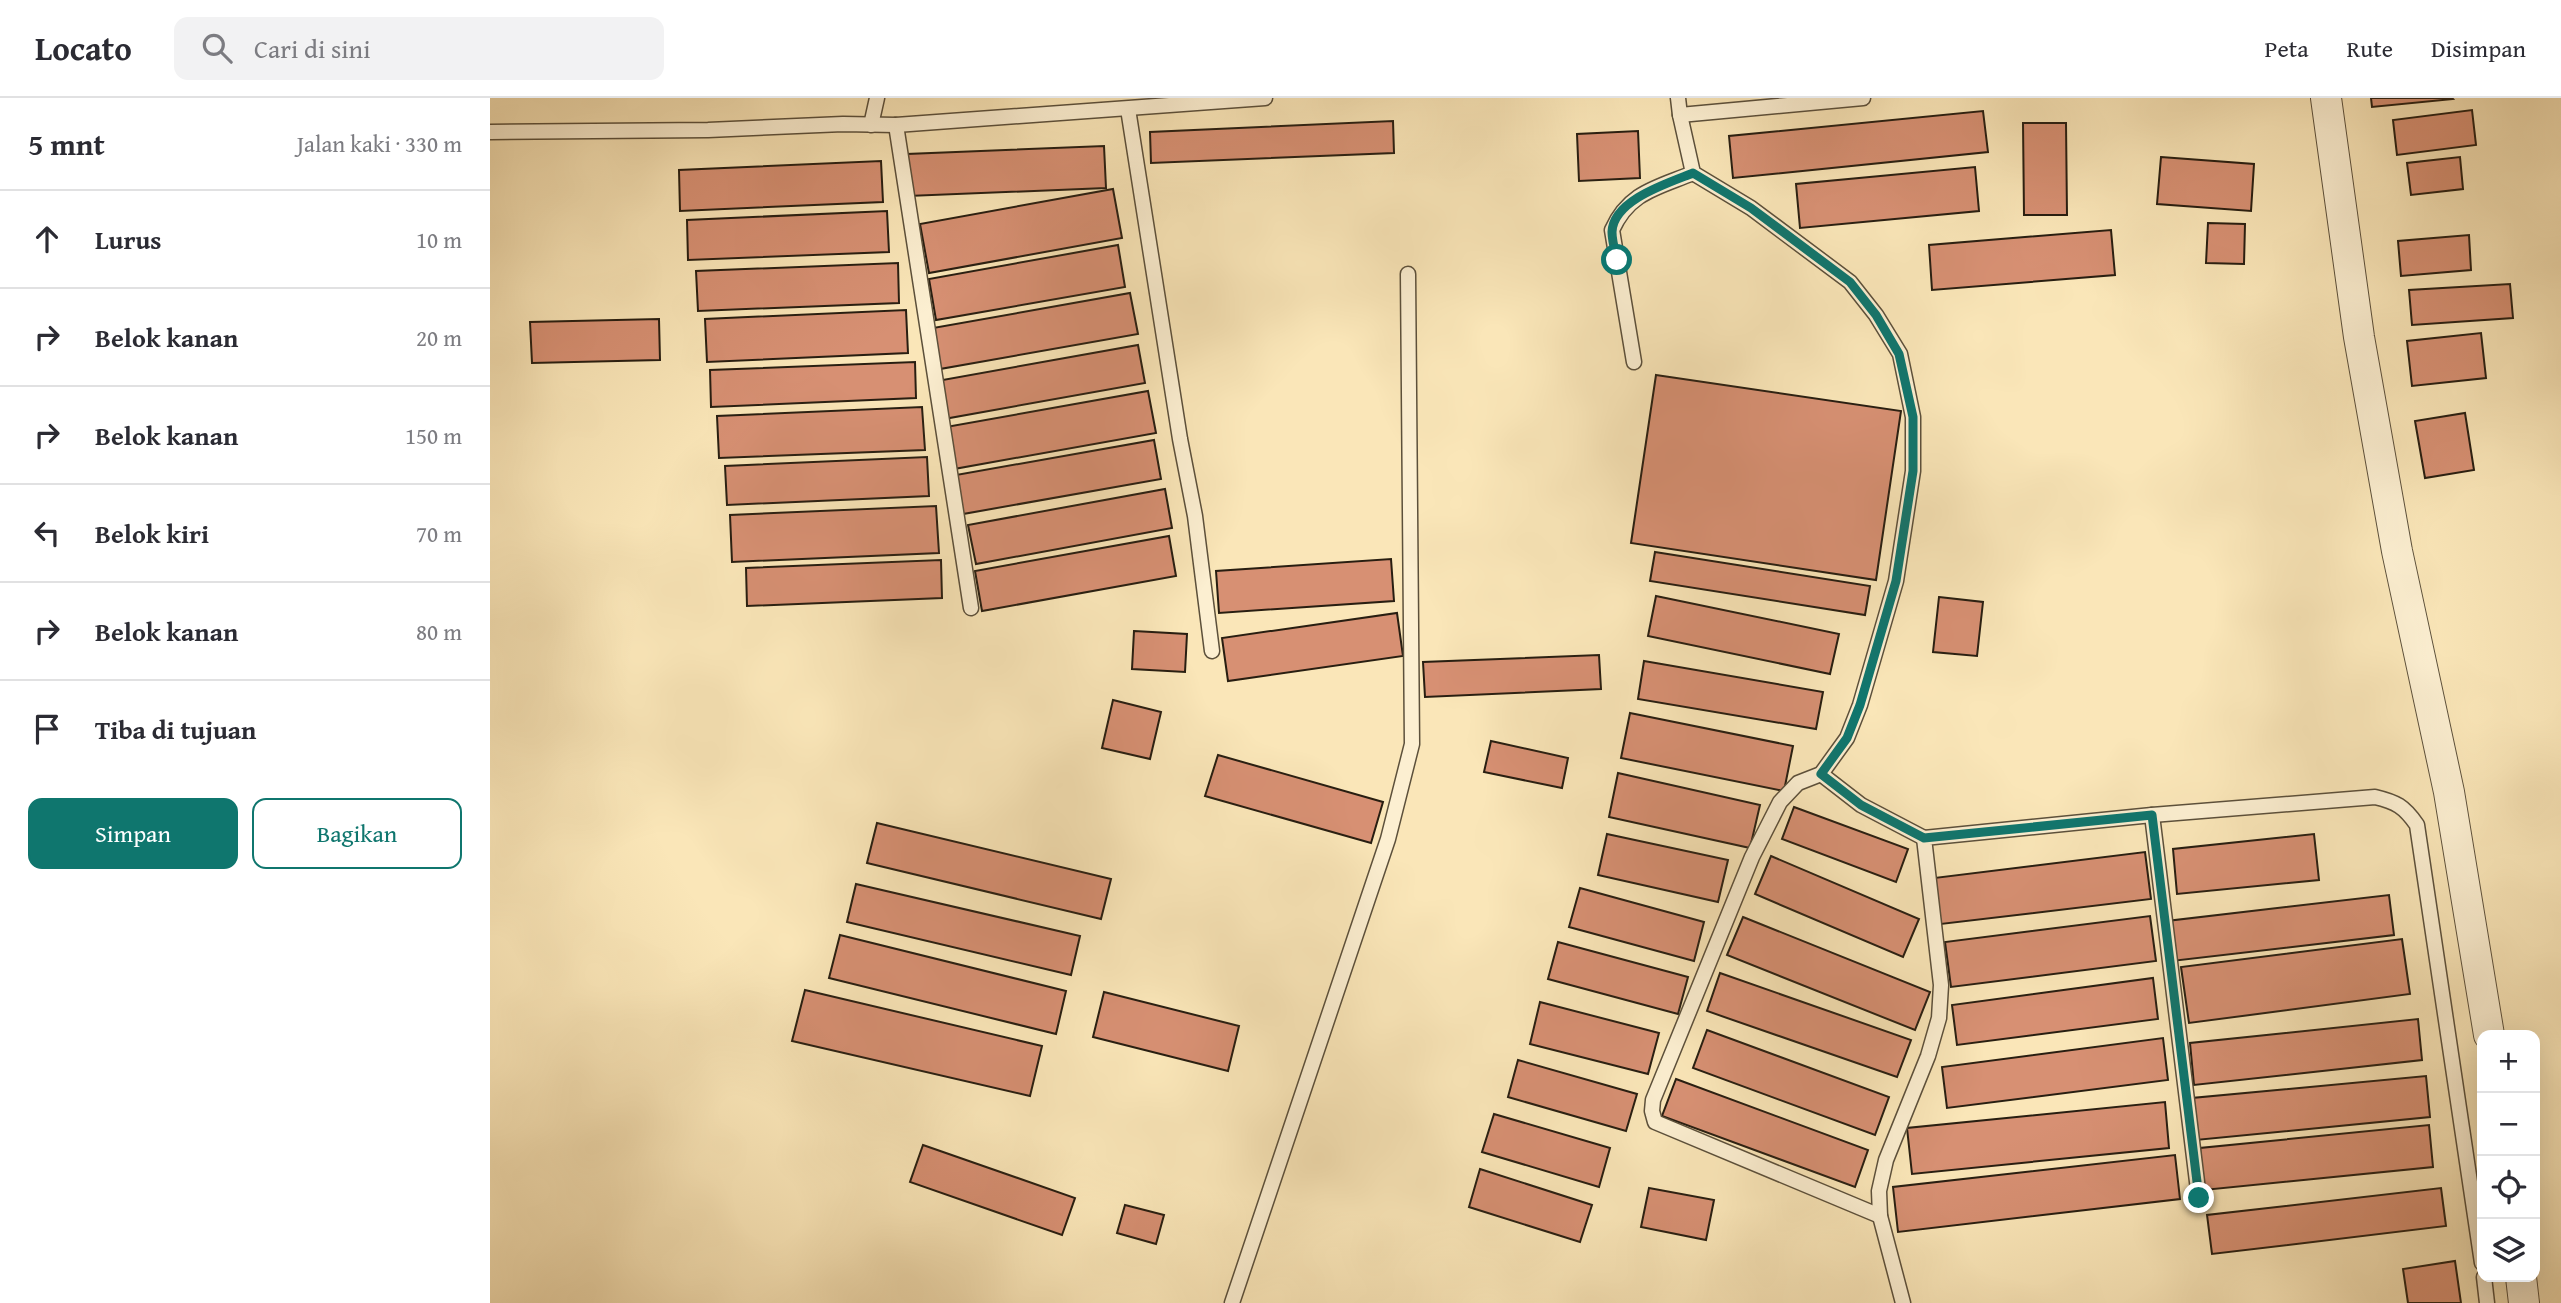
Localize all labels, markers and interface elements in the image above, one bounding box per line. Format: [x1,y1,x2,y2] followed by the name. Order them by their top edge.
[174,17,664,80] search box
[35,24,132,72] text: Locato
[198,29,236,67] icon: search
[254,29,371,68] text: Cari di sini
[2265,31,2308,66] text: Peta
[2346,31,2393,66] text: Rute
[2431,31,2526,66] text: Disimpan
[28,122,105,166] text: 5 mnt
[297,127,462,160] text: Jalan kaki · 330 m
[28,220,66,258] icon: ahead
[95,220,161,259] text: Lurus
[416,223,462,256] text: 10 m
[1601,244,1632,275] route start
[28,318,66,356] icon: right
[95,318,238,357] text: Belok kanan
[416,321,462,354] text: 20 m
[28,416,66,454] icon: right
[95,416,238,455] text: Belok kanan
[405,419,462,452] text: 150 m
[28,514,66,552] icon: left
[95,514,209,553] text: Belok kiri
[416,517,462,550] text: 70 m
[28,612,66,650] icon: right
[95,612,238,651] text: Belok kanan
[416,615,462,648] text: 80 m
[28,710,66,748] icon: arrive
[95,710,256,749] text: Tiba di tujuan
[28,798,238,869] button: Simpan
[252,798,462,869] button: Bagikan
[2477,1030,2540,1282] map controls
[2477,1030,2540,1093] button: +
[2477,1093,2540,1156] button: −
[2477,1156,2540,1219] button: locate
[2183,1182,2214,1213] route end
[2477,1219,2540,1282] button: layers

